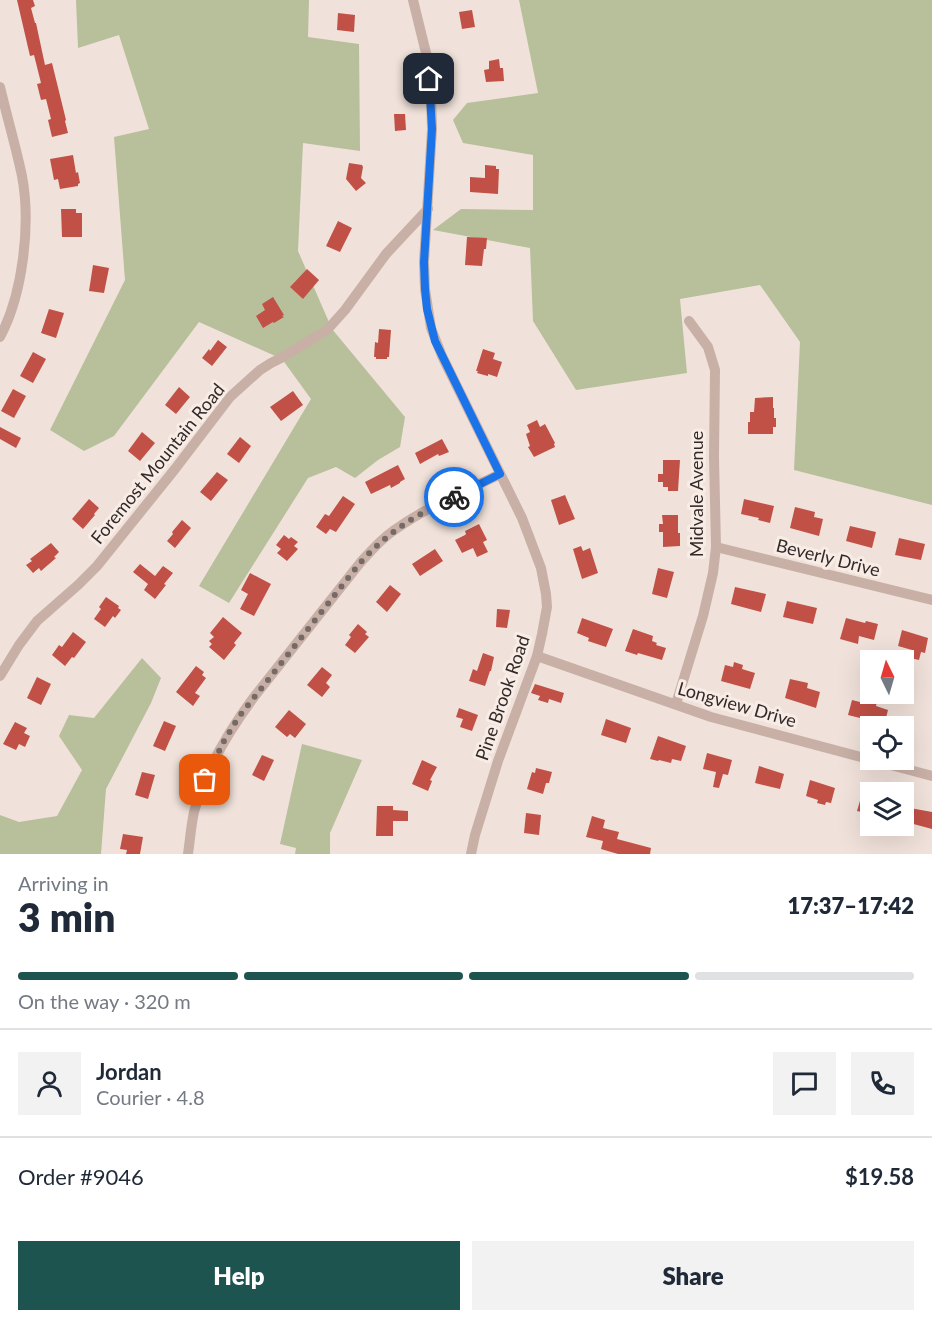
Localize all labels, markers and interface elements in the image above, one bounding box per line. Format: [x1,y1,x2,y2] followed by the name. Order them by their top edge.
[403,53,454,104] pin
[412,62,445,95] icon: home
[86,379,229,548] street label: Foremost Mountain Road
[685,431,707,557] street label: Midvale Avenue
[424,467,484,527] courier
[438,481,471,514] icon: bike
[774,533,883,581] street label: Beverly Drive
[470,632,534,763] street label: Pine Brook Road
[860,650,914,704] north arrow
[860,650,914,836] map controls
[675,677,799,731] street label: Longview Drive
[860,716,914,770] button: locate
[179,754,230,805] pin
[188,763,221,796] icon: bag
[860,782,914,836] button: layers
[18,871,109,895] text: Arriving in
[788,892,914,919] text: 17:37–17:42
[18,894,115,940] text: 3 min
[18,989,191,1013] text: On the way · 320 m
[18,1052,81,1115] button: person
[773,1052,836,1115] button: chat
[851,1052,914,1115] button: phone
[96,1058,162,1085] text: Jordan
[96,1085,205,1109] text: Courier · 4.8
[18,1163,144,1190] text: Order #9046
[845,1163,914,1190] text: $19.58
[18,1241,460,1310] button: Help
[472,1241,914,1310] button: Share

